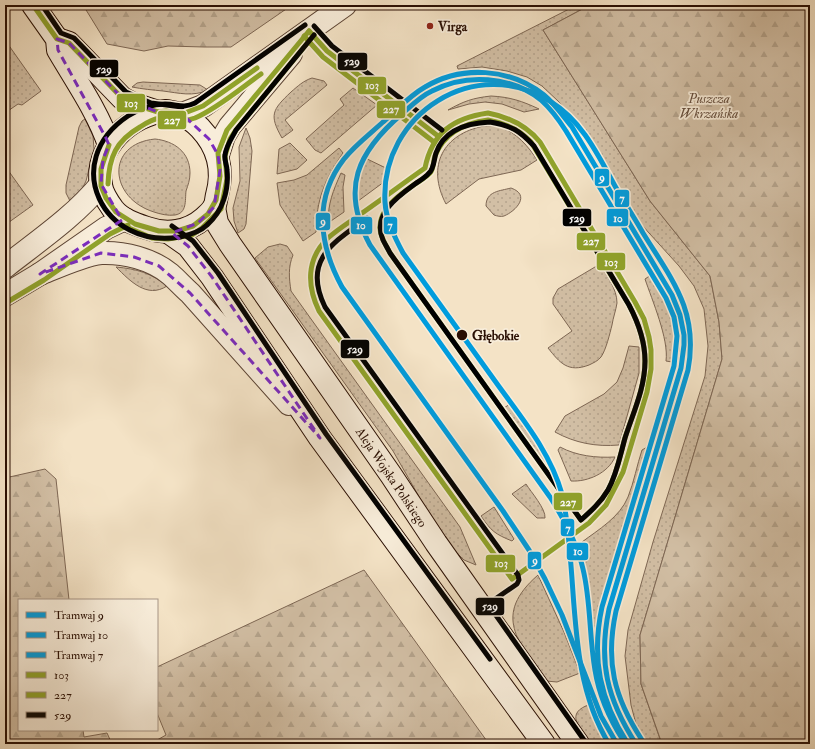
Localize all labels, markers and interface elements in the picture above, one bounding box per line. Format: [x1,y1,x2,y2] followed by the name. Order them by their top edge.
[437,19,468,36] place label: Virga
[425,21,435,31] marker: Virga
[337,52,368,71] line badge: 529
[344,55,360,68] text: 529
[89,59,119,78] line badge: 529
[96,63,112,76] text: 529
[357,76,387,95] line badge: 103
[365,79,379,92] text: 103
[680,91,738,122] park label: Puszcza Wkrzańska
[116,93,146,113] line badge: 103
[124,97,138,110] text: 103
[376,100,406,119] line badge: 227
[383,103,400,116] text: 227
[157,110,187,130] line badge: 227
[164,114,181,127] text: 227
[594,168,610,187] line badge: 9
[598,171,605,184] text: 9
[614,189,630,208] line badge: 7
[619,192,625,205] text: 7
[562,208,592,227] line badge: 529
[606,208,629,227] line badge: 10
[315,212,331,231] line badge: 9
[569,212,585,225] text: 529
[613,212,623,225] text: 10
[319,215,326,228] text: 9
[350,216,373,235] line badge: 10
[383,216,398,235] line badge: 7
[356,219,366,232] text: 10
[387,219,393,232] text: 7
[576,232,606,251] line badge: 227
[583,235,600,248] text: 227
[596,252,626,271] line badge: 103
[604,256,618,269] text: 103
[455,328,469,342] marker: Głębokie
[472,328,520,344] place label: Głębokie
[340,339,370,359] line badge: 529
[347,343,363,356] text: 529
[351,424,431,531] street label: Aleja Wojska Polskiego
[553,492,583,511] line badge: 227
[560,496,577,509] text: 227
[560,518,575,537] line badge: 7
[565,522,571,535] text: 7
[566,542,589,561] line badge: 10
[573,545,583,558] text: 10
[527,551,542,570] line badge: 9
[485,554,516,573] line badge: 103
[531,554,538,567] text: 9
[494,557,508,570] text: 103
[475,597,505,616] line badge: 529
[18,599,158,731] legend
[482,600,498,613] text: 529
[54,608,104,623] text: Tramwaj 9
[54,628,108,643] text: Tramwaj 10
[54,648,104,663] text: Tramwaj 7
[54,668,69,683] text: 103
[54,688,72,703] text: 227
[54,708,71,723] text: 529

